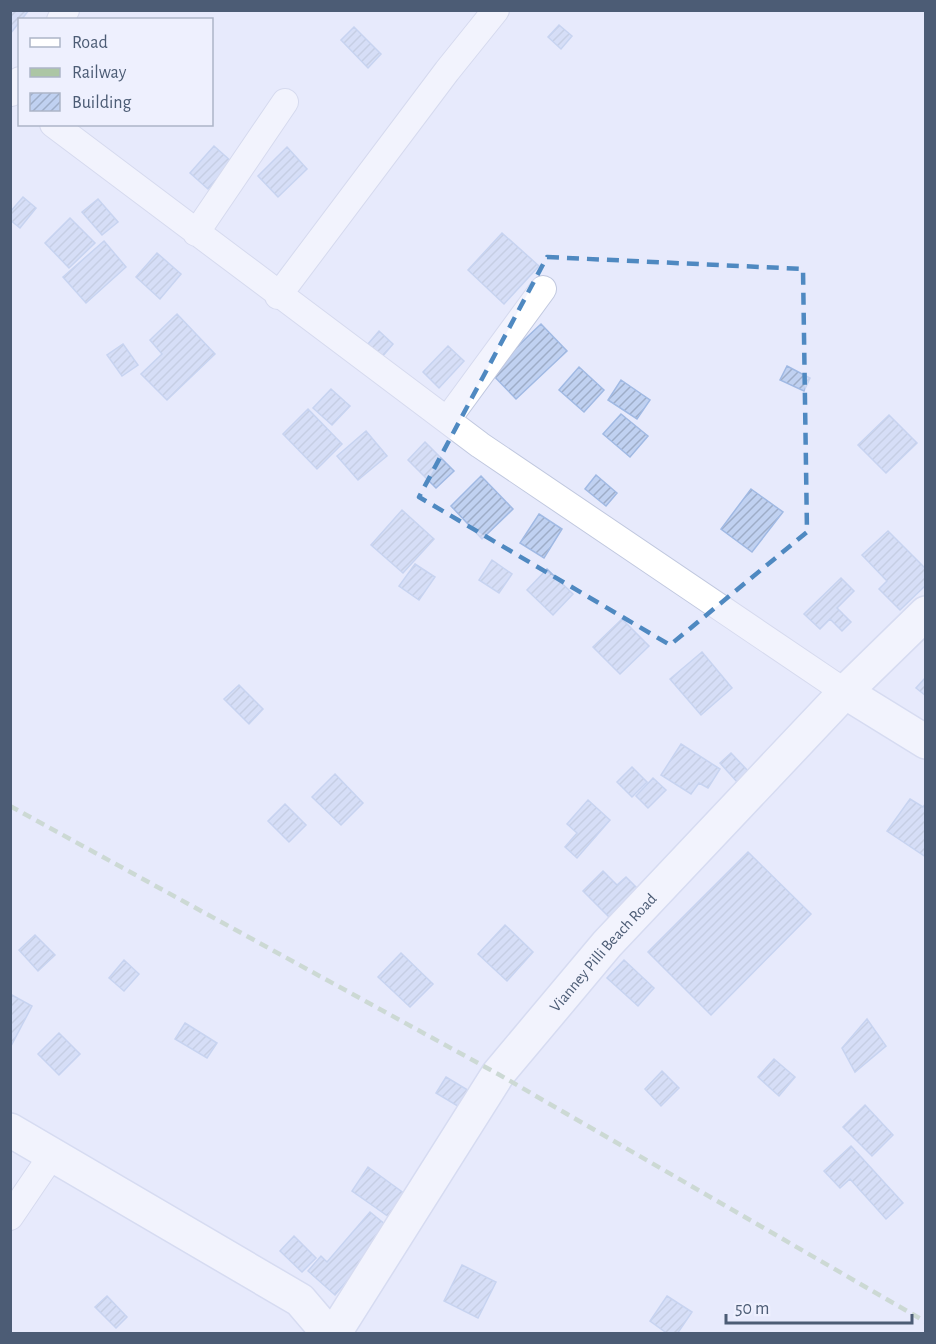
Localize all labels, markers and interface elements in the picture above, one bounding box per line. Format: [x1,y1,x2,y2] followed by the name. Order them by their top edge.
[18,18,213,126] legend
[72,34,108,52] text: Road
[72,64,127,82] text: Railway
[72,94,132,112] text: Building
[547,890,660,1015] street label: Vianney Pilli Beach Road
[726,1287,912,1325] scale bar
[735,1300,769,1318] text: 50 m

